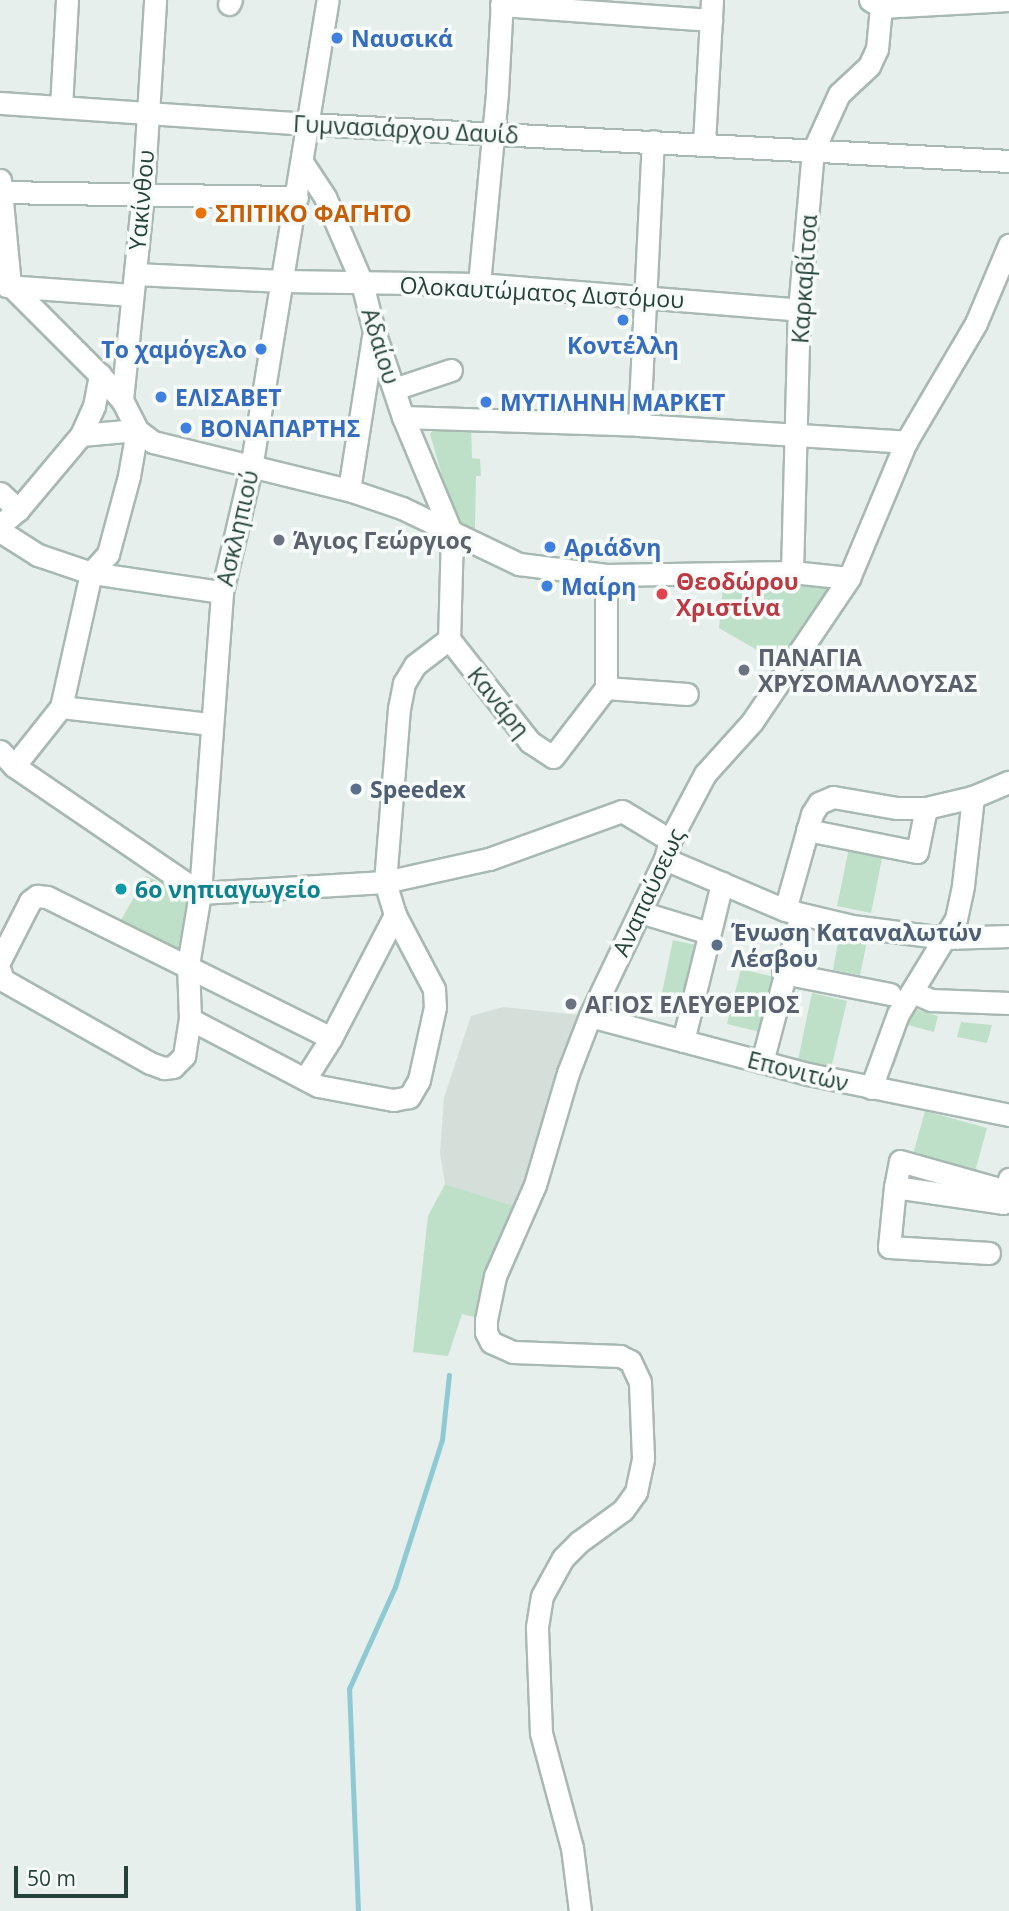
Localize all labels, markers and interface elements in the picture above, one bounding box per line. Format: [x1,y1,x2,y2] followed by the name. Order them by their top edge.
[351,24,453,52] place label: Ναυσικά
[329,30,345,46] marker: Ναυσικά
[293,109,519,149] street label: Γυμνασιάρχου Δαυίδ
[123,149,159,251] street label: Υακίνθου
[215,199,412,227] place label: ΣΠΙΤΙΚΟ ΦΑΓΗΤΟ
[193,205,209,221] marker: ΣΠΙΤΙΚΟ ΦΑΓΗΤΟ
[786,214,822,344] street label: Καρκαβίτσα
[399,271,685,313] street label: Ολοκαυτώματος Διστόμου
[356,305,406,387] street label: Αδαίου
[615,312,631,328] marker: Κοντέλλη
[567,331,679,359] place label: Κοντέλλη
[101,335,247,363] place label: Το χαμόγελο
[253,341,269,357] marker: Το χαμόγελο
[175,383,282,411] place label: ΕΛΙΣΑΒΕΤ
[500,388,725,416] place label: ΜΥΤΙΛΗΝΗ ΜΑΡΚΕΤ
[153,389,169,405] marker: ΕΛΙΣΑΒΕΤ
[478,394,494,410] marker: ΜΥΤΙΛΗΝΗ ΜΑΡΚΕΤ
[200,414,360,442] place label: ΒΟΝΑΠΑΡΤΗΣ
[178,420,194,436] marker: ΒΟΝΑΠΑΡΤΗΣ
[210,468,264,588] street label: Ασκληπιού
[293,526,471,554] place label: Άγιος Γεώργιος
[271,532,287,548] marker: Άγιος Γεώργιος
[564,533,661,561] place label: Αριάδνη
[542,539,558,555] marker: Αριάδνη
[676,567,799,621] place label: Θεοδώρου Χριστίνα
[561,572,636,600] place label: Μαίρη
[539,578,555,594] marker: Μαίρη
[654,586,670,602] marker: Θεοδώρου Χριστίνα
[758,643,977,697] place label: ΠΑΝΑΓΙΑ ΧΡΥΣΟΜΑΛΛΟΥΣΑΣ
[462,661,536,743] street label: Κανάρη
[736,662,752,678] marker: ΠΑΝΑΓΙΑ ΧΡΥΣΟΜΑΛΛΟΥΣΑΣ
[370,775,466,803] place label: Speedex
[348,781,364,797] marker: Speedex
[606,824,690,960] street label: Αναπαύσεως
[135,875,321,903] place label: 6ο νηπιαγωγείο
[113,881,129,897] marker: 6ο νηπιαγωγείο
[731,918,982,972] place label: Ένωση Καταναλωτών Λέσβου
[709,937,725,953] marker: Ένωση Καταναλωτών Λέσβου
[585,990,800,1018] place label: ΑΓΙΟΣ ΕΛΕΥΘΕΡΙΟΣ
[563,996,579,1012] marker: ΑΓΙΟΣ ΕΛΕΥΘΕΡΙΟΣ
[745,1045,851,1097] street label: Επονιτών
[18,1852,131,1896] scale bar
[27,1864,76,1892] text: 50 m

